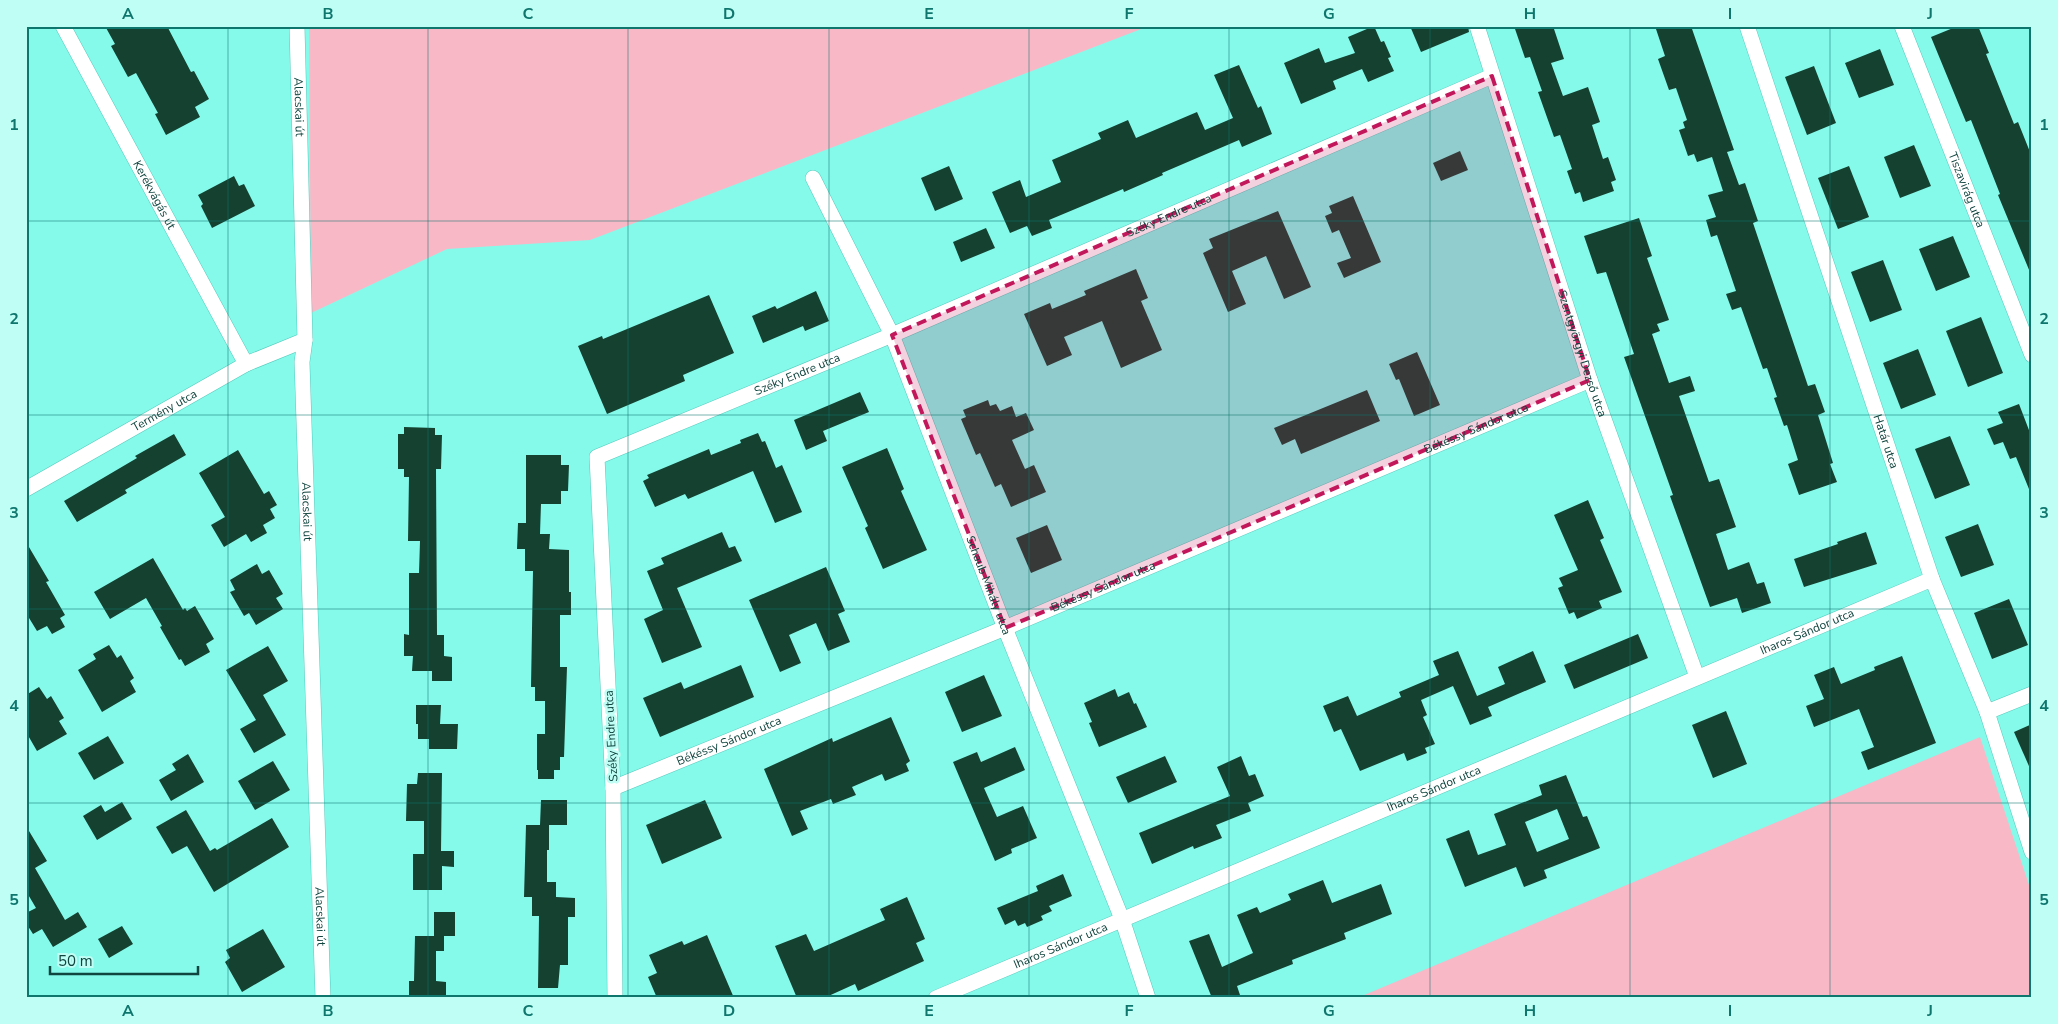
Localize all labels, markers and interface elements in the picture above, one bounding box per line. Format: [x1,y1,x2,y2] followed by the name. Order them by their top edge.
[122,3,134,25] text: A
[322,3,334,25] text: B
[523,3,534,25] text: C
[723,3,735,25] text: D
[924,3,934,25] text: E
[1125,3,1134,25] text: F
[1323,3,1335,25] text: G
[1524,3,1536,25] text: H
[1728,3,1732,25] text: I
[1926,3,1933,25] text: J
[290,77,308,138] street label: Alacskai út
[9,114,19,136] text: 1
[2039,114,2049,136] text: 1
[1945,150,1989,230] street label: Tiszavirág utca
[129,158,180,233] street label: Kerékvágás út
[1123,190,1214,241] street label: Széky Endre utca
[1554,288,1611,419] street label: Szentgyörgyi Dezső utca
[9,308,19,330] text: 2
[2039,308,2049,330] text: 2
[752,349,843,399] street label: Széky Endre utca
[129,386,200,435] street label: Termény utca
[1421,399,1531,458] street label: Békéssy Sándor utca
[1869,412,1902,471] street label: Határ utca
[298,482,316,542] street label: Alacskai út
[9,502,19,524] text: 3
[2039,502,2049,524] text: 3
[962,534,1015,637] street label: Schaub Mihály utca
[1049,557,1158,616] street label: Békéssy Sándor utca
[1758,605,1856,658] street label: Iharos Sándor utca
[601,690,621,782] street label: Széky Endre utca
[9,695,19,717] text: 4
[2039,695,2049,717] text: 4
[674,712,784,769] street label: Békéssy Sándor utca
[1384,762,1483,815] street label: Iharos Sándor utca
[311,887,329,947] street label: Alacskai út
[9,889,19,911] text: 5
[2039,889,2049,911] text: 5
[1011,919,1110,973] street label: Iharos Sándor utca
[50,944,198,976] scale bar
[58,951,93,971] text: 50 m
[122,1000,134,1022] text: A
[322,1000,334,1022] text: B
[523,1000,534,1022] text: C
[723,1000,735,1022] text: D
[924,1000,934,1022] text: E
[1125,1000,1134,1022] text: F
[1323,1000,1335,1022] text: G
[1524,1000,1536,1022] text: H
[1728,1000,1732,1022] text: I
[1926,1000,1933,1022] text: J

